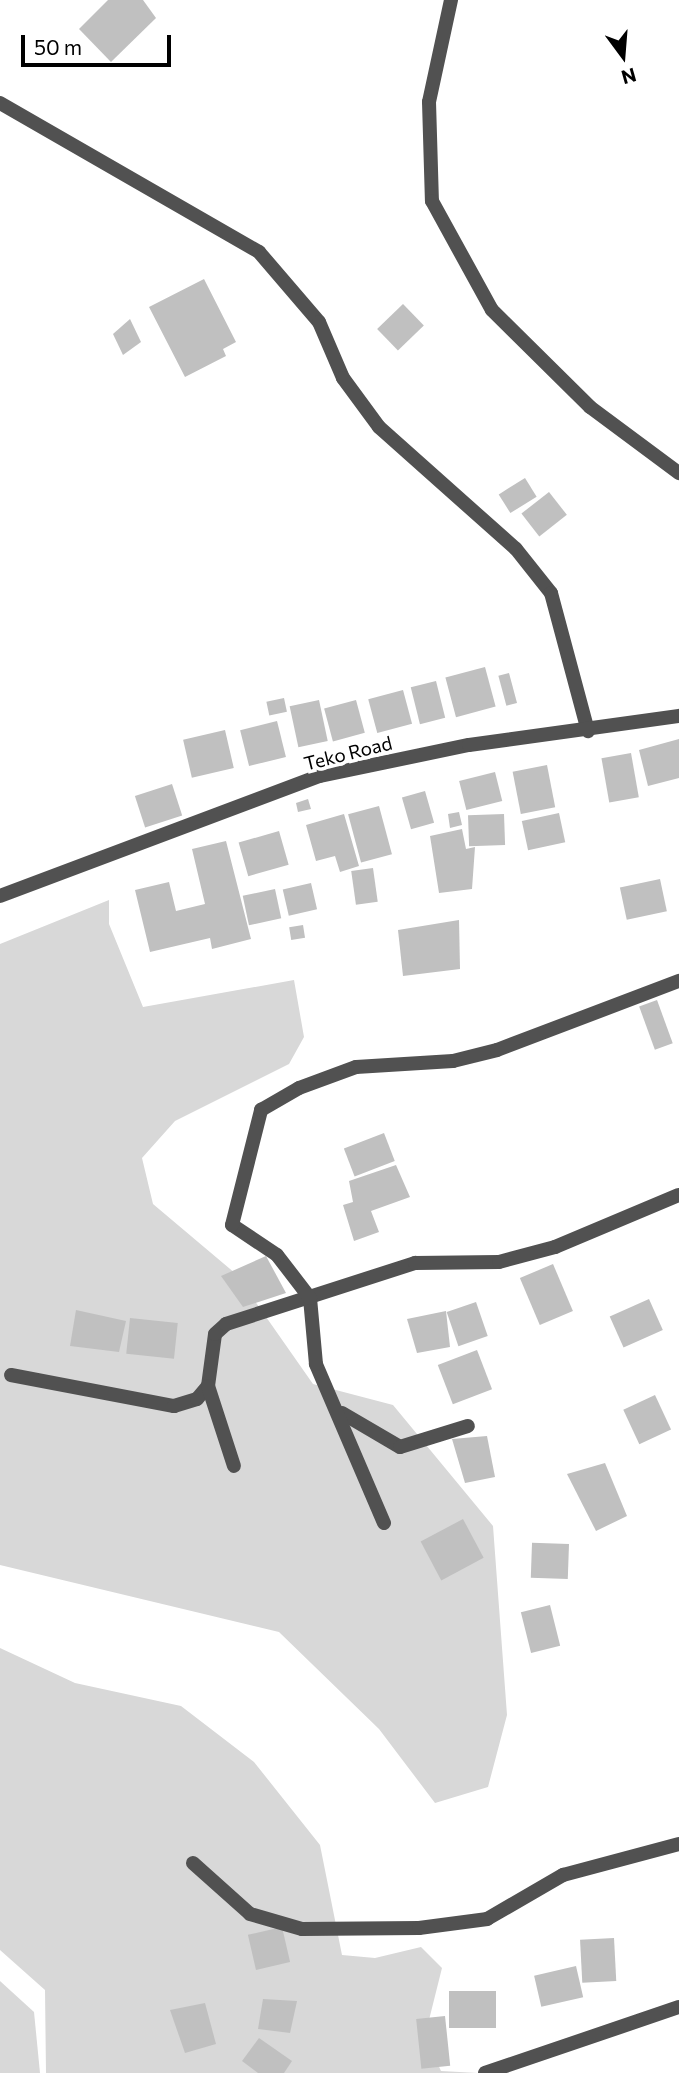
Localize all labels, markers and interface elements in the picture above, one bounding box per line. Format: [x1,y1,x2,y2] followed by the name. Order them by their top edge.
[24,21,175,65] scale bar
[588,21,658,91] north arrow
[34,34,82,59] text: 50 m
[619,64,639,90] text: N
[302,731,394,775] street label: Teko Road

